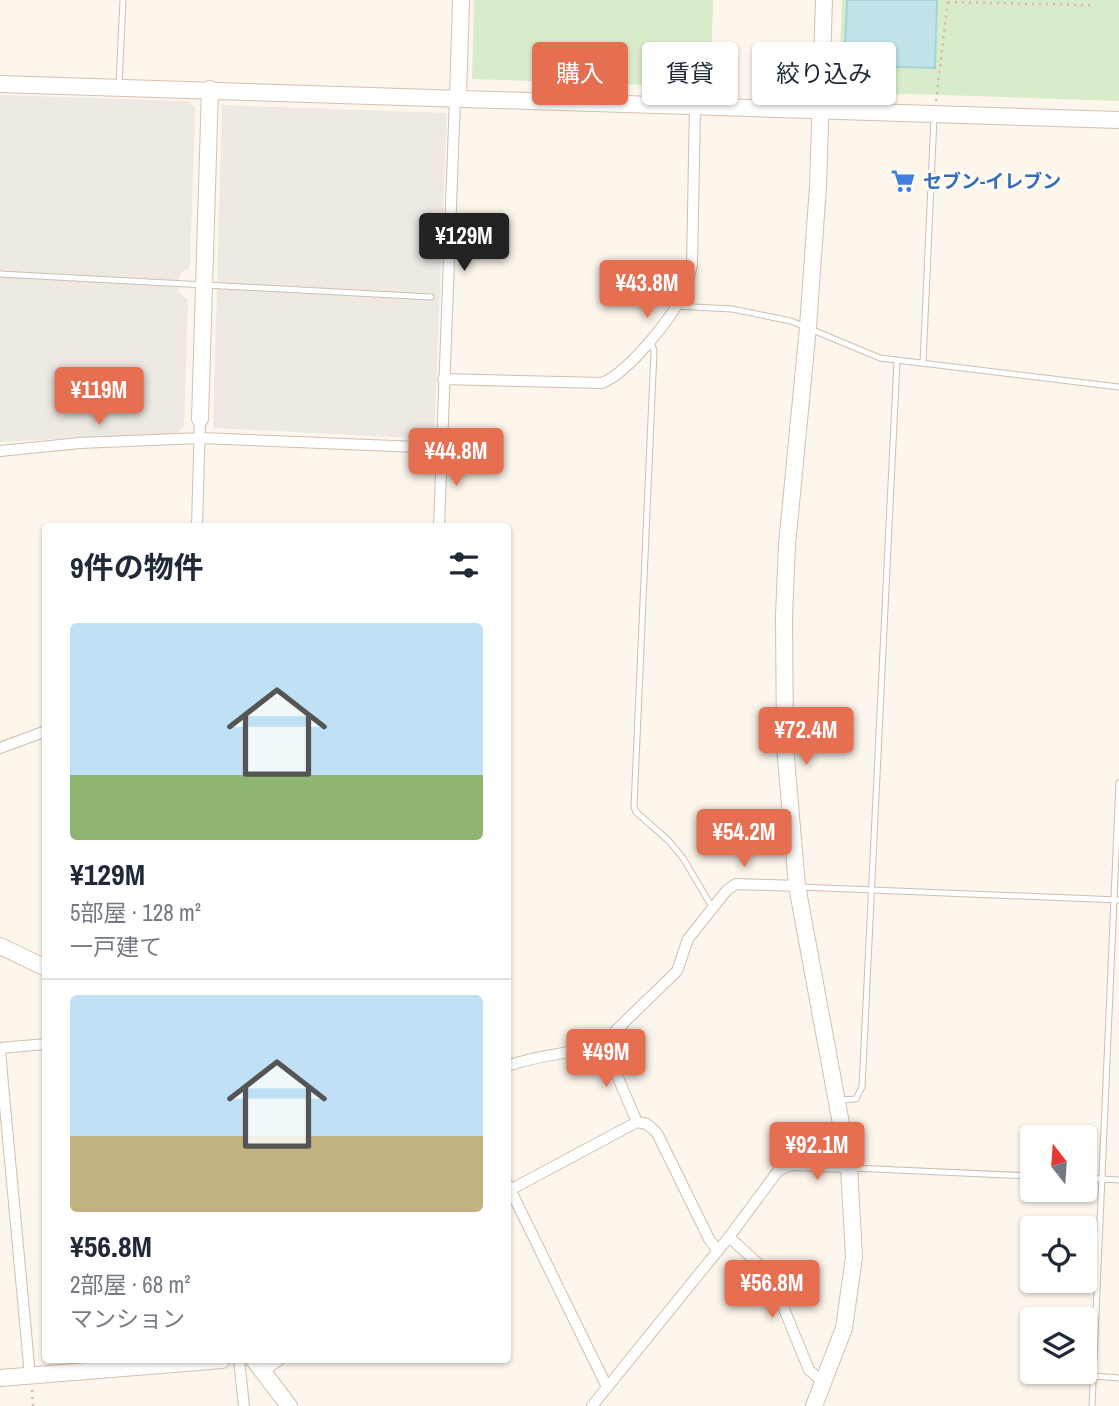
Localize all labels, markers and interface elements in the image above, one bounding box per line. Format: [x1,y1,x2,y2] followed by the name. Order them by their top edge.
[532,42,628,105] chip: 購入
[642,42,738,105] chip: 賃貸
[752,42,896,105] chip: 絞り込み
[889,167,917,195] supermarket icon: セブン-イレブン
[923,168,1061,194] place label: セブン-イレブン
[415,214,513,273] pin: ¥129M
[435,220,493,251] text: ¥129M
[590,260,704,320] pin: ¥43.8M
[616,267,678,298] text: ¥43.8M
[50,368,148,427] pin: ¥119M
[71,374,127,405] text: ¥119M
[399,428,513,488] pin: ¥44.8M
[425,435,487,466] text: ¥44.8M
[445,546,483,584] icon: filters
[70,547,204,587] text: 9件の物件
[214,669,340,795] icon: home
[749,708,863,767] pin: ¥72.4M
[775,714,837,745] text: ¥72.4M
[687,810,801,869] pin: ¥54.2M
[713,816,775,847] text: ¥54.2M
[70,854,145,894] text: ¥129M
[70,897,201,928] text: 5部屋 · 128 m²
[70,931,162,962] text: 一戸建て
[565,1030,647,1089] pin: ¥49M
[582,1036,630,1067] text: ¥49M
[214,1041,340,1167] icon: home
[760,1122,874,1182] pin: ¥92.1M
[1020,1125,1097,1202] north arrow
[1020,1125,1097,1384] map controls
[786,1129,848,1160] text: ¥92.1M
[1020,1216,1097,1293] button: locate
[70,1226,152,1266] text: ¥56.8M
[715,1260,829,1320] pin: ¥56.8M
[741,1267,803,1298] text: ¥56.8M
[70,1269,190,1300] text: 2部屋 · 68 m²
[70,1303,185,1334] text: マンション
[1020,1307,1097,1384] button: layers

